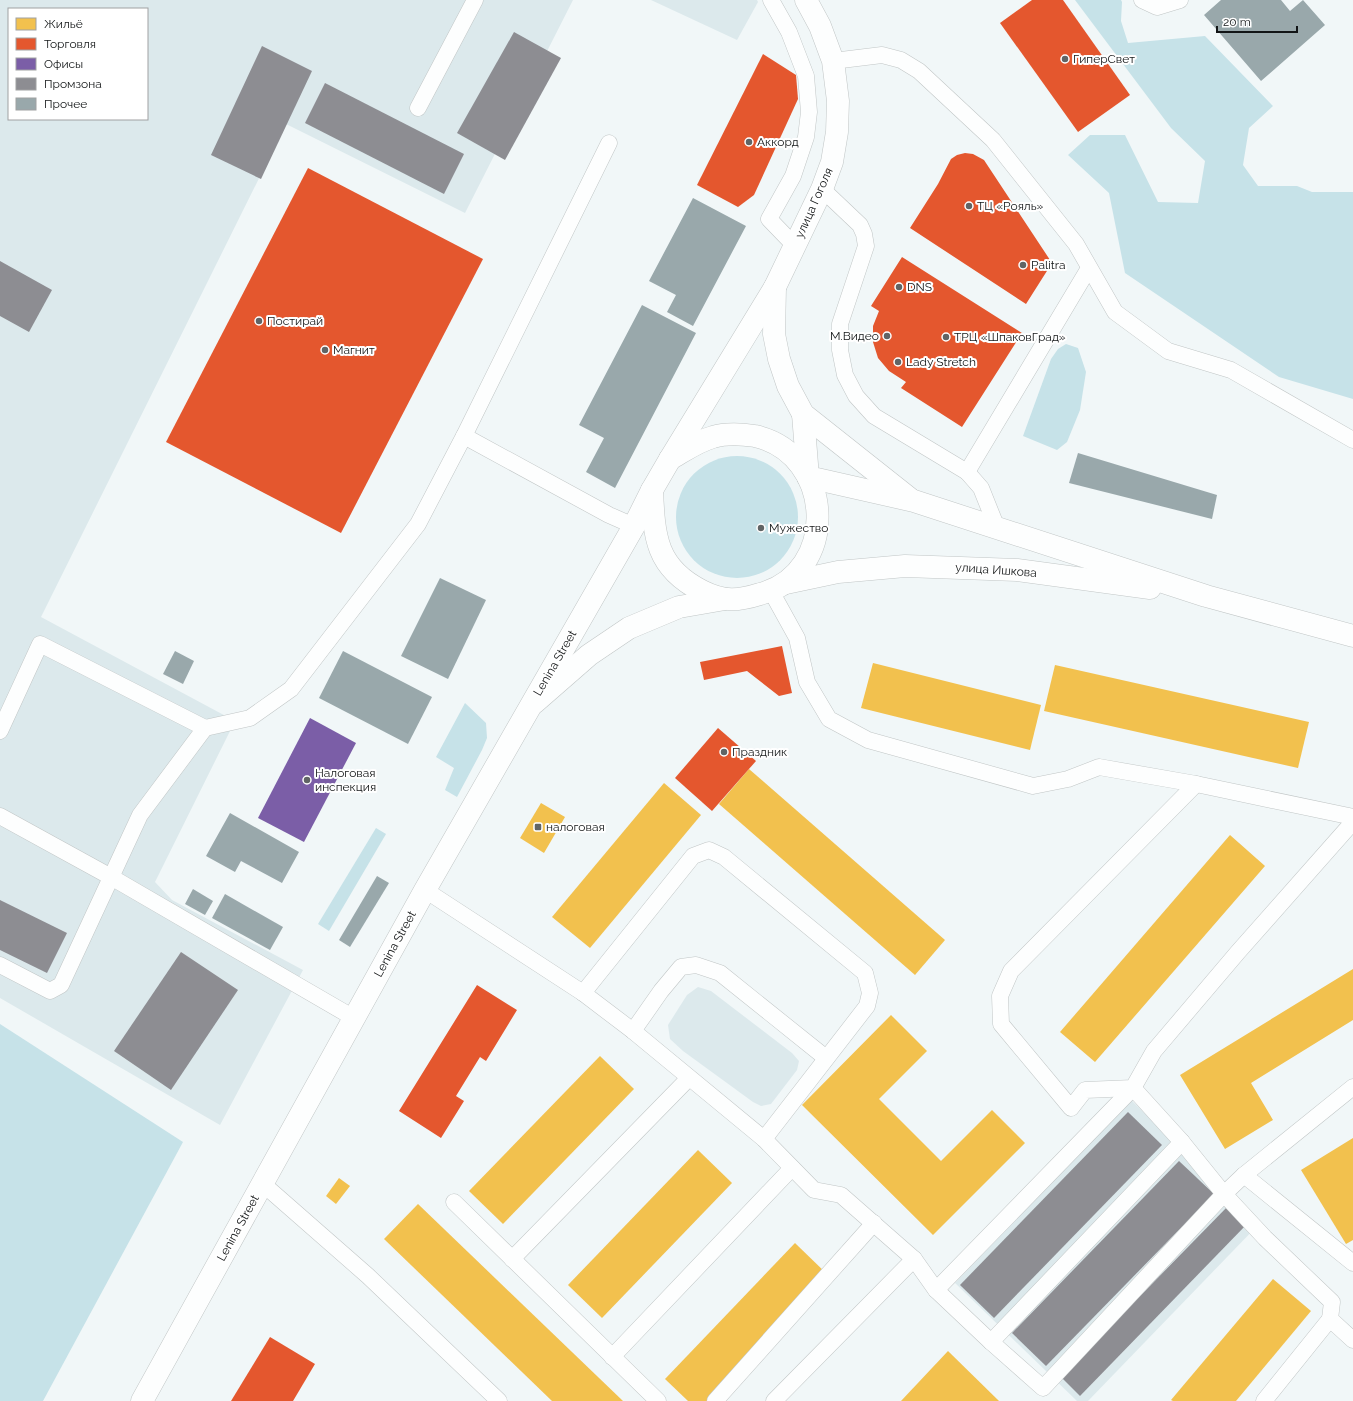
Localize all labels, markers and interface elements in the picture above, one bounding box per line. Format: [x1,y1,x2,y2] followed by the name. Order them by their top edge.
[8,8,148,120] legend
[1217,8,1297,34] scale bar
[1223,15,1251,29] text: 20 m
[44,17,83,31] text: Жильё
[44,37,96,51] text: Торговля
[1073,52,1135,66] place label: ГиперСвет
[1060,54,1070,64] marker: ГиперСвет
[44,57,83,71] text: Офисы
[44,77,102,91] text: Промзона
[44,97,87,111] text: Прочее
[757,135,799,149] place label: Аккорд
[744,137,754,147] marker: Аккорд
[792,166,836,240] street label: улица Гоголя
[977,199,1044,213] place label: ТЦ «Рояль»
[964,201,974,211] marker: ТЦ «Рояль»
[1031,258,1066,272] place label: Palitra
[1018,260,1028,270] marker: Palitra
[907,280,932,294] place label: DNS
[894,282,904,292] marker: DNS
[267,314,323,328] place label: Постирай
[254,316,264,326] marker: Постирай
[830,329,879,343] place label: M.Видео
[954,330,1066,344] place label: ТРЦ «ШпаковГрад»
[882,331,892,341] marker: M.Видео
[941,332,951,342] marker: ТРЦ «ШпаковГрад»
[333,343,375,357] place label: Магнит
[320,345,330,355] marker: Магнит
[906,355,976,369] place label: Lady Stretch
[893,357,903,367] marker: Lady Stretch
[769,521,828,535] place label: Мужество
[756,523,766,533] marker: Мужество
[955,560,1037,580] street label: улица Ишкова
[531,628,579,698] street label: Lenina Street
[732,745,787,759] place label: Праздник
[719,747,729,757] marker: Праздник
[315,766,376,794] place label: Налоговая инспекция
[302,775,312,785] marker: Налоговая инспекция
[546,820,605,834] place label: налоговая
[533,822,543,832] marker: налоговая
[371,909,419,979] street label: Lenina Street
[214,1193,262,1263] street label: Lenina Street

